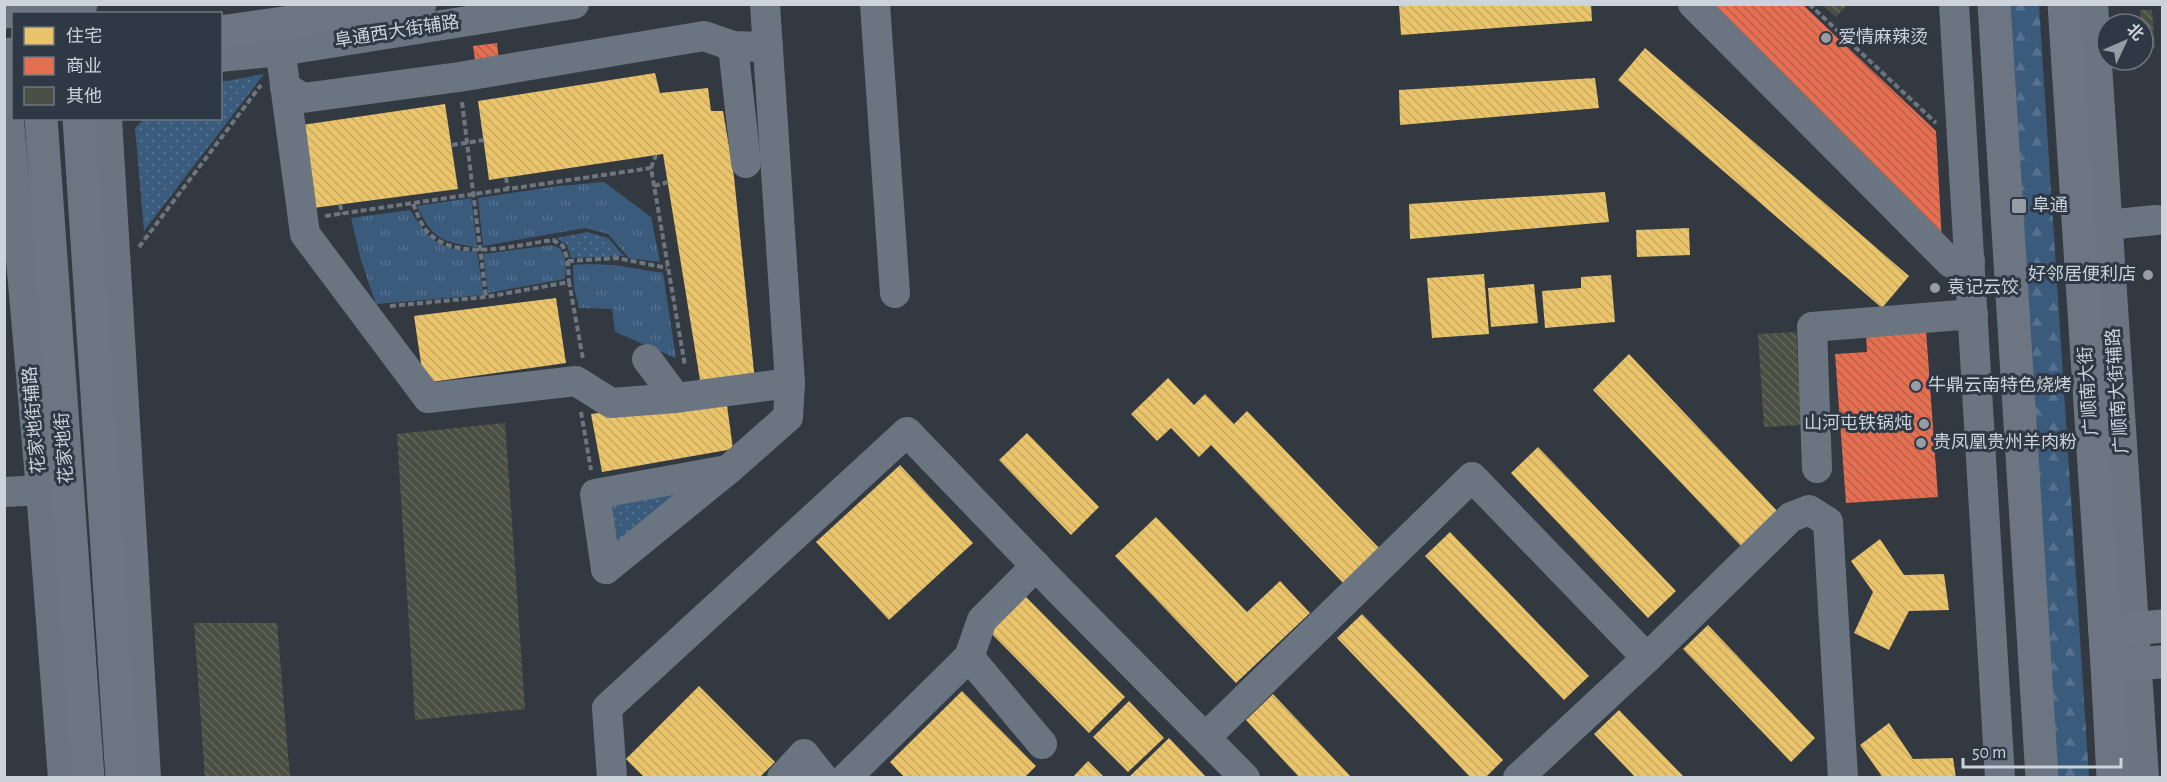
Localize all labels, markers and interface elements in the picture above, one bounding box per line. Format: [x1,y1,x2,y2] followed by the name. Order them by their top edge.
[333,11,461,51] street label: 阜通西大街辅路
[12,12,222,120] legend
[2095,12,2155,72] north arrow
[2124,20,2147,44] text: 北
[66,26,102,46] text: 住宅
[1838,27,1928,47] place label: 爱情麻辣烫
[1819,31,1833,45] marker: 爱情麻辣烫
[66,56,102,76] text: 商业
[66,86,102,106] text: 其他
[2032,196,2068,215] place label: 阜通
[2010,197,2028,215] marker: 阜通
[2028,264,2136,284] place label: 好邻居便利店
[2141,268,2155,282] marker: 好邻居便利店
[1947,277,2019,297] place label: 袁记云饺
[1928,281,1942,295] marker: 袁记云饺
[2103,328,2131,455] street label: 广顺南大街辅路
[2075,345,2101,437] street label: 广顺南大街
[19,365,49,475] street label: 花家地街辅路
[1928,375,2072,395] place label: 牛鼎云南特色烧烤
[1909,379,1923,393] marker: 牛鼎云南特色烧烤
[52,411,76,485] street label: 花家地街
[1804,413,1912,433] place label: 山河屯铁锅炖
[1917,417,1931,431] marker: 山河屯铁锅炖
[1933,432,2077,452] place label: 贵凤凰贵州羊肉粉
[1914,436,1928,450] marker: 贵凤凰贵州羊肉粉
[1963,731,2120,769] scale bar
[1972,744,2006,762] text: 50 m

